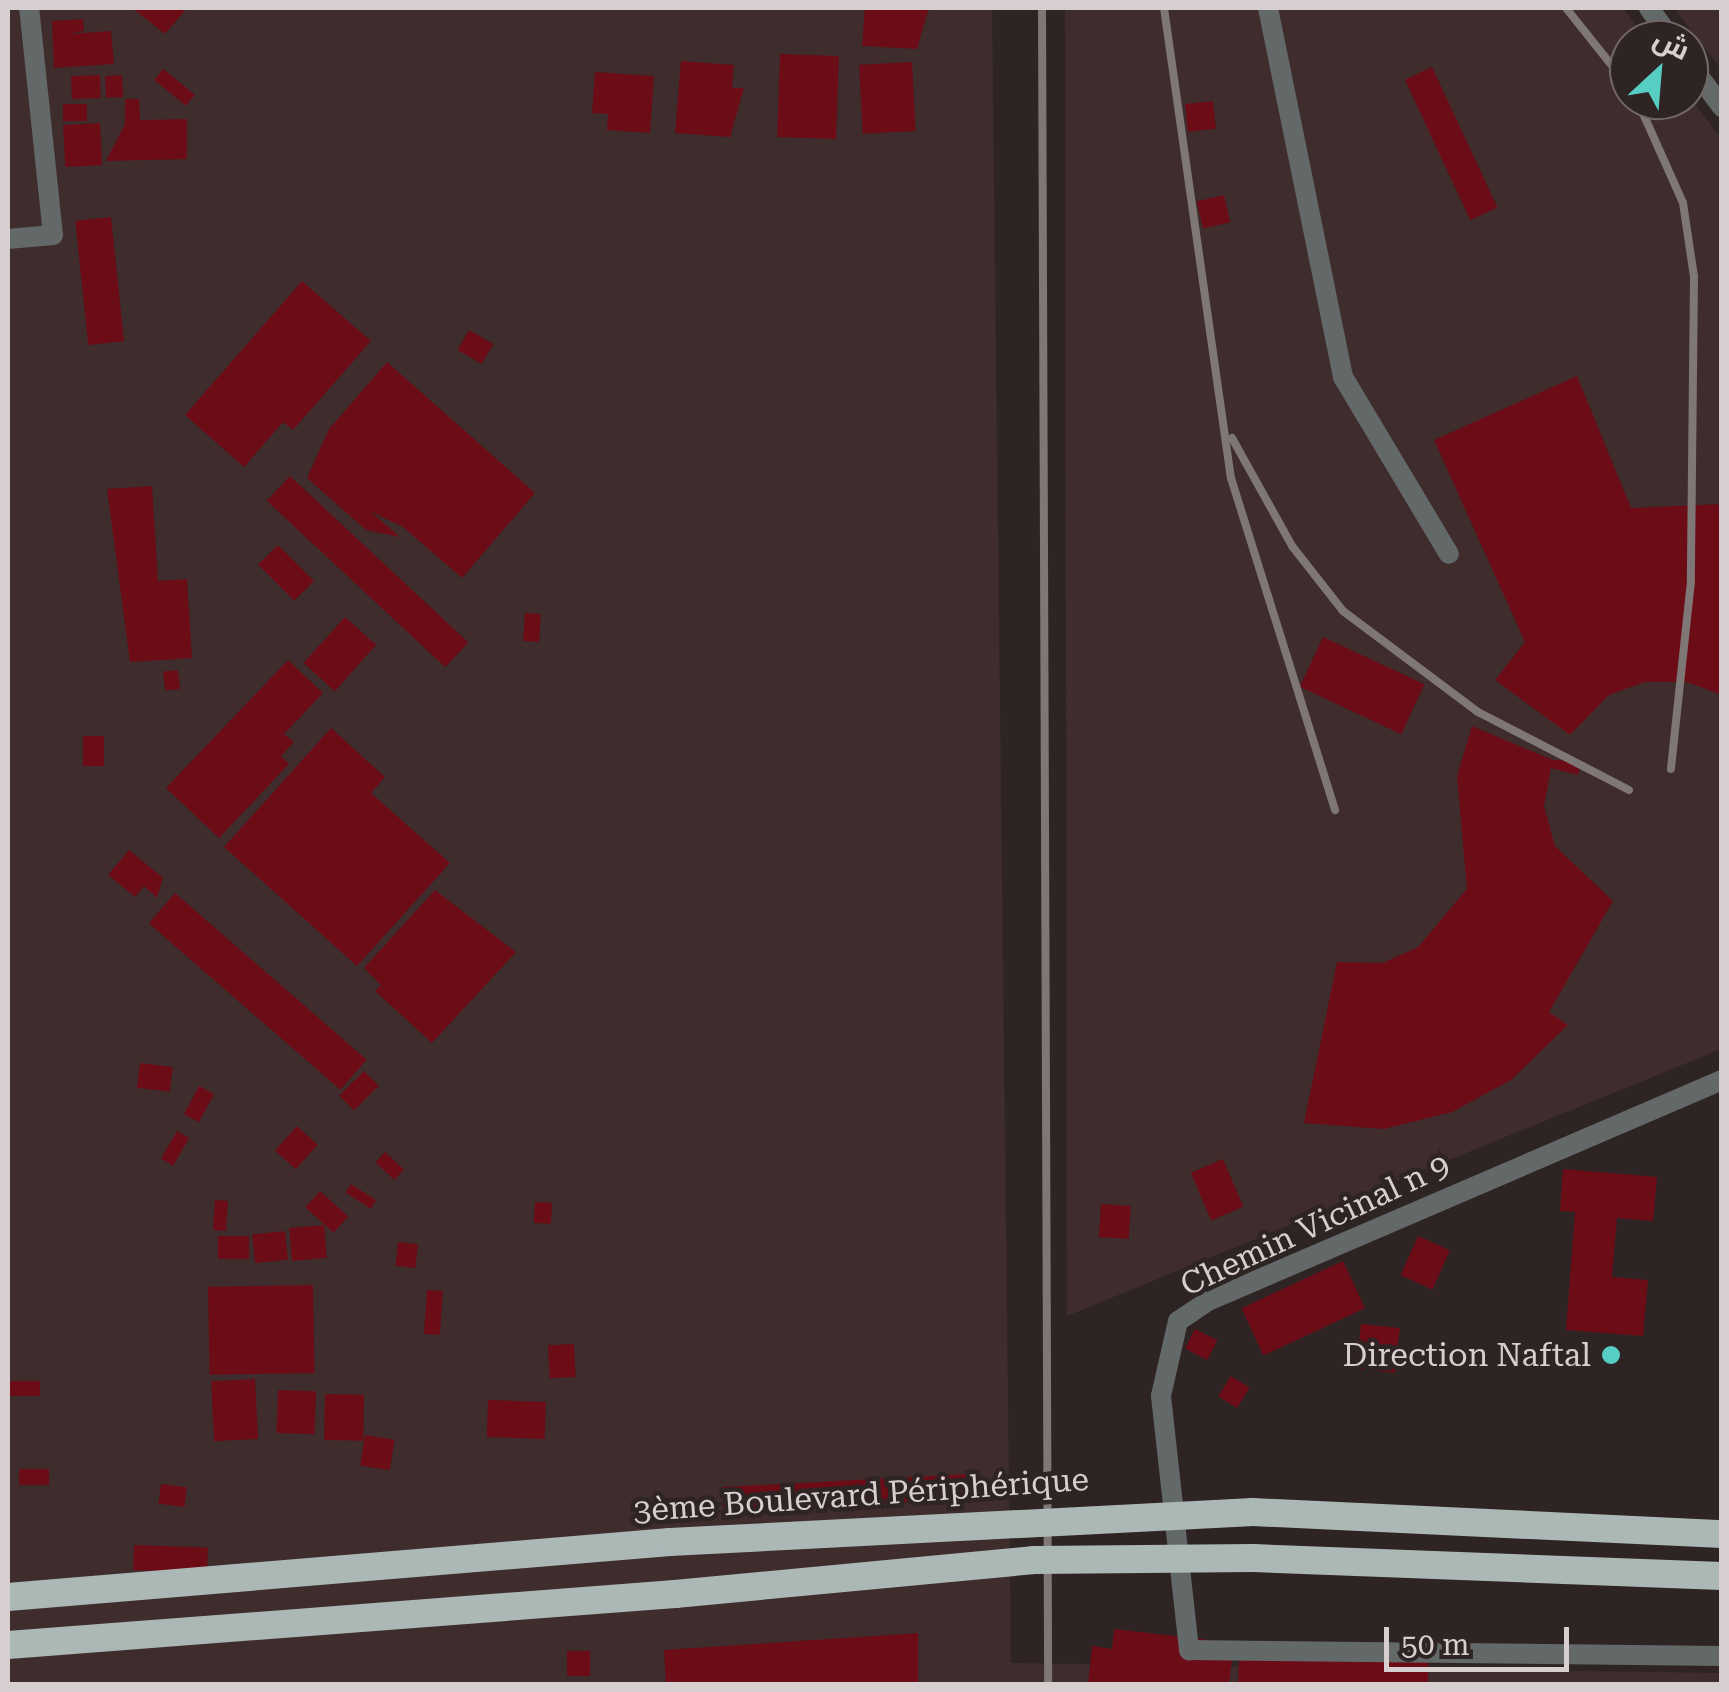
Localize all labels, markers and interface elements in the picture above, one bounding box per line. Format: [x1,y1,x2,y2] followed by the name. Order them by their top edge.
[1609,20,1709,120] north arrow
[1648,22,1695,67] text: ش
[1174,1146,1456,1304] street label: Chemin Vicinal n 9
[1342,1336,1591,1374] place label: Direction Naftal
[1600,1344,1622,1366] marker: Direction Naftal
[632,1460,1090,1530] street label: 3ème Boulevard Périphérique
[1389,1607,1574,1669] scale bar
[1401,1627,1470,1662] text: 50 m

